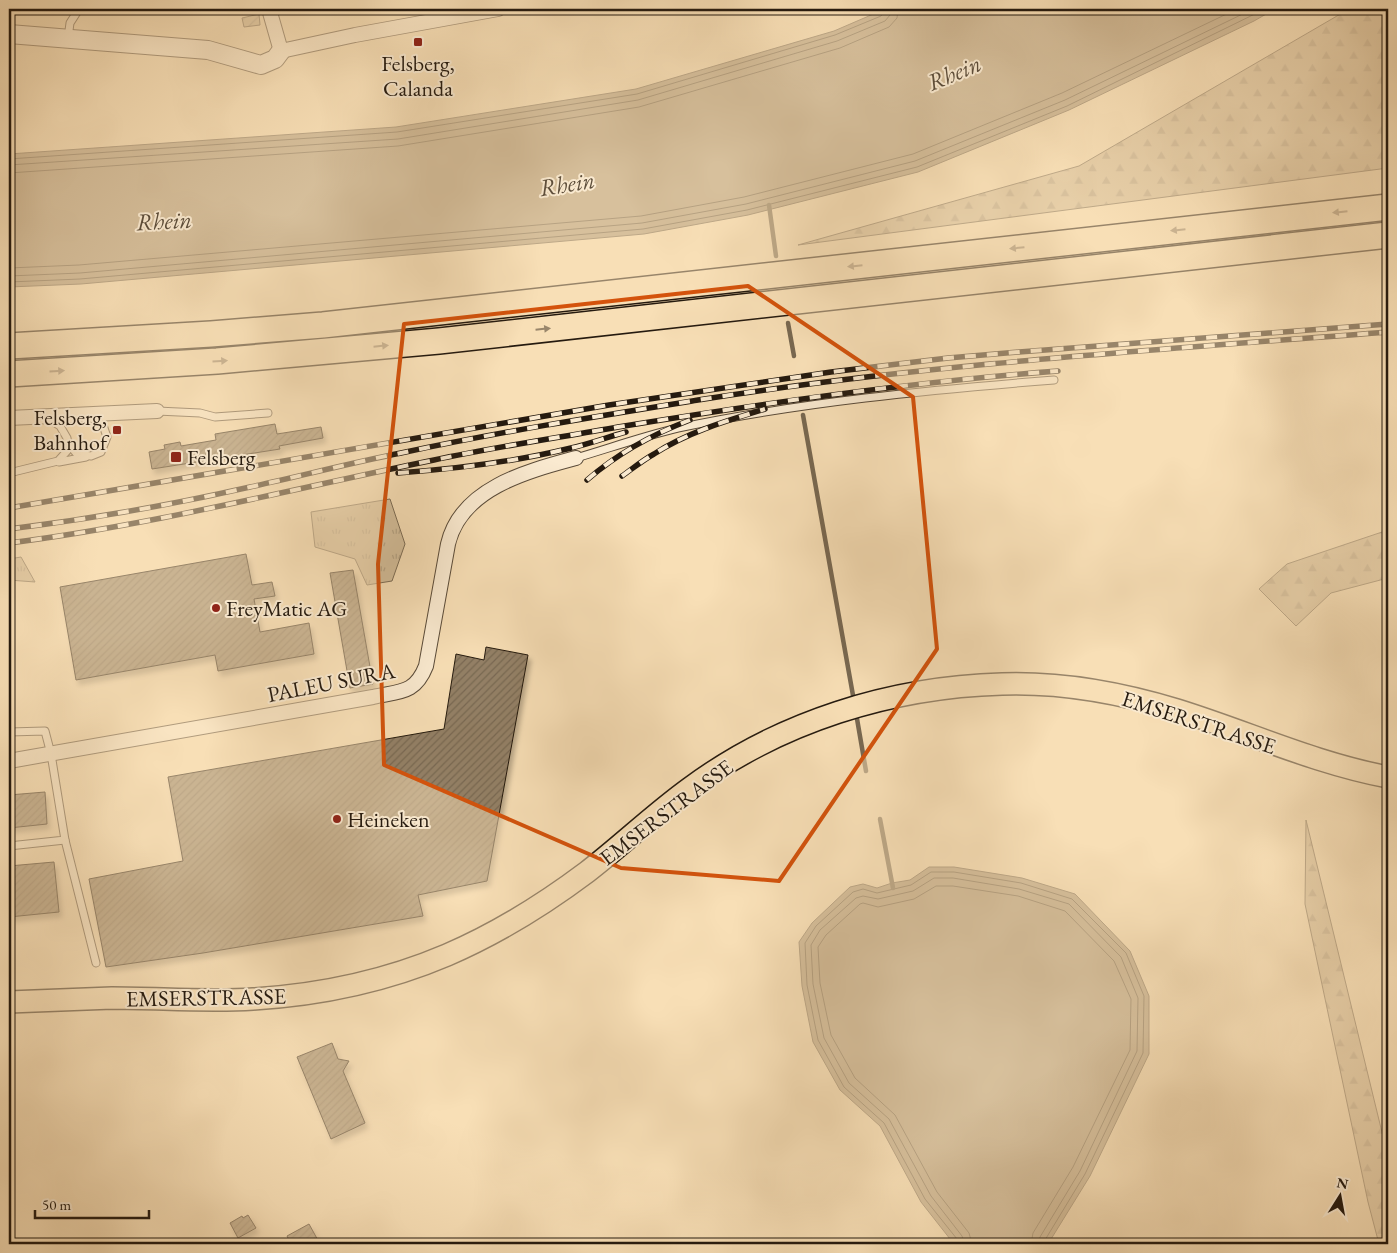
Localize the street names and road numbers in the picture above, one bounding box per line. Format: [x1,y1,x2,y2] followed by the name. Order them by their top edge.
[265,656,398,709] street label: PALEU SURA
[1118,684,1279,761] street label: EMSERSTRASSE
[594,753,739,872] street label: EMSERSTRASSE
[126,982,286,1013] street label: EMSERSTRASSE

